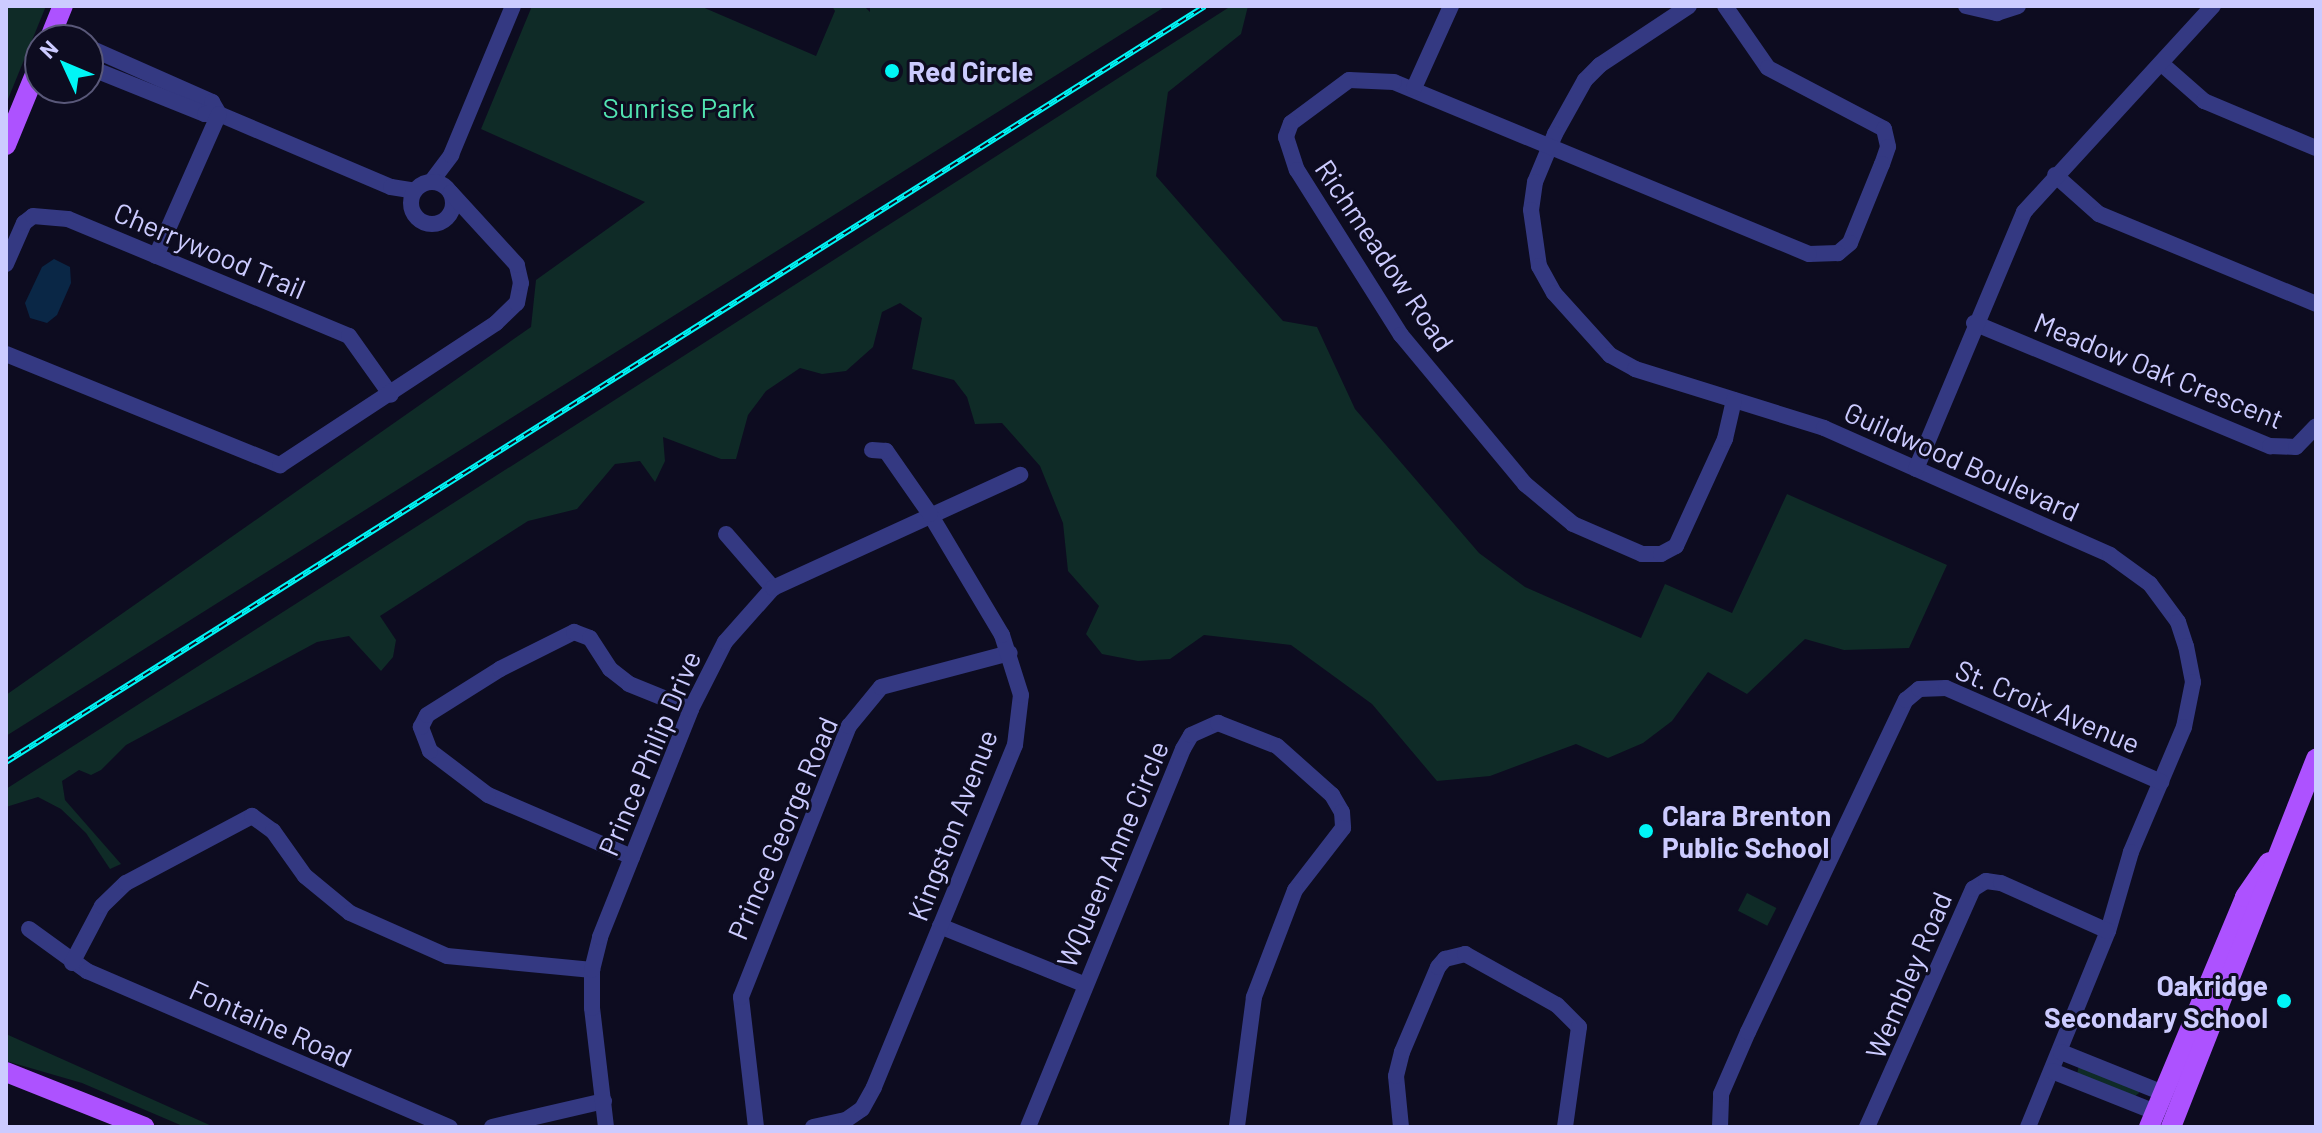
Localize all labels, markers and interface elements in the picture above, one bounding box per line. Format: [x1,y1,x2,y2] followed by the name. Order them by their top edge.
[24,24,104,104] north arrow
[34,34,63,63] text: N
[908,54,1033,88] place label: Red Circle
[883,62,901,80] marker: Red Circle
[603,90,755,124] park label: Sunrise Park
[1309,153,1461,357] street label: Richmeadow Road
[109,195,311,305] street label: Cherrywood Trail
[2029,305,2289,435] street label: Meadow Oak Crescent
[1839,394,2085,528] street label: Guildwood Boulevard
[591,645,707,861] street label: Prince Philip Drive
[1951,652,2145,760] street label: St. Croix Avenue
[720,712,844,944] street label: Prince George Road
[900,725,1004,925] street label: Kingston Avenue
[1049,735,1175,973] street label: WQueen Anne Circle
[1662,798,1831,864] place label: Clara Brenton Public School
[1637,822,1655,840] marker: Clara Brenton Public School
[1858,887,1958,1063] street label: Wembley Road
[2044,968,2268,1034] place label: Oakridge Secondary School
[185,972,357,1074] street label: Fontaine Road
[2275,992,2293,1010] marker: Oakridge Secondary School

